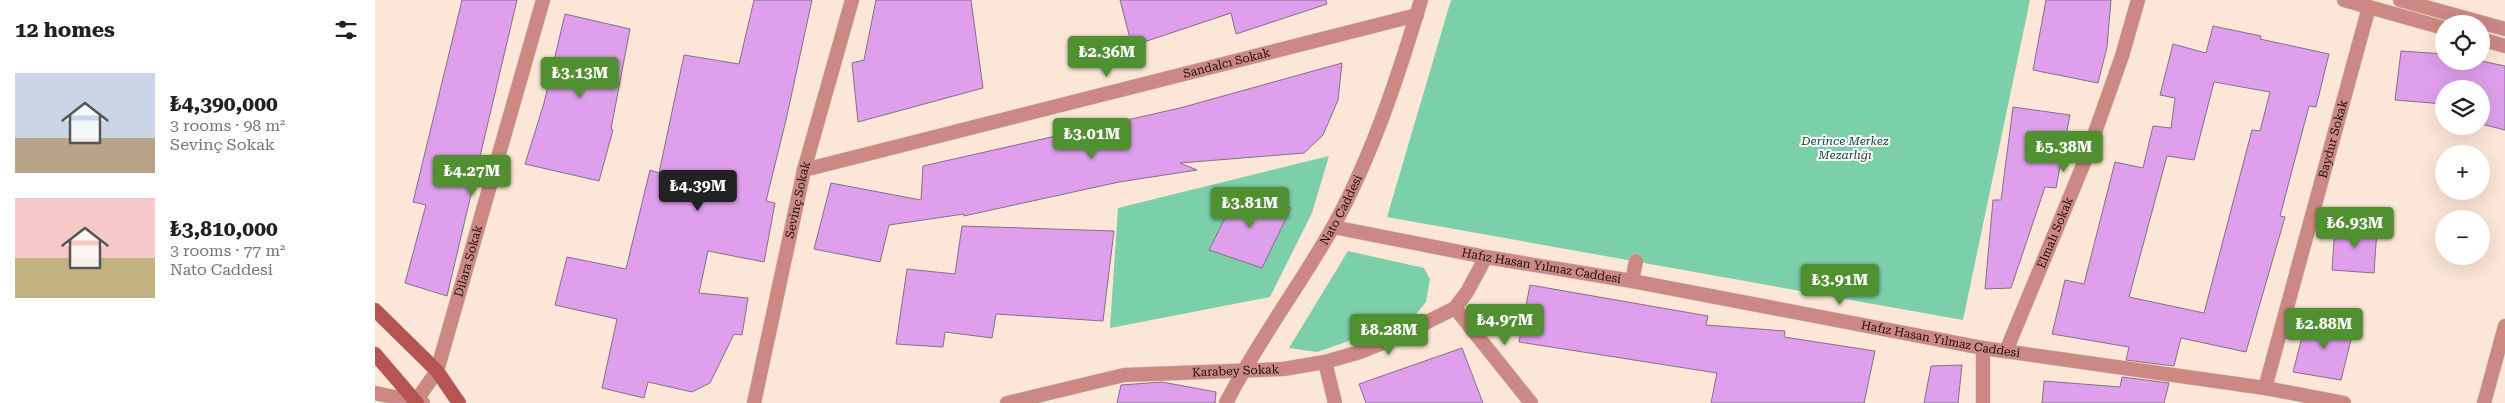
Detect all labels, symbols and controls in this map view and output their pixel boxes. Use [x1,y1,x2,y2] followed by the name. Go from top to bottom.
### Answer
[2435,15,2490,265] map controls
[2435,15,2490,70] button: locate
[332,16,360,44] icon: filters
[15,18,115,42] text: 12 homes
[1066,36,1148,78] pin: ₺2.36M
[1079,42,1135,61] text: ₺2.36M
[1181,45,1272,81] street label: Sandalcı Sokak
[539,56,621,99] pin: ₺3.13M
[552,63,608,82] text: ₺3.13M
[2435,80,2490,135] button: layers
[170,92,278,116] text: ₺4,390,000
[55,93,115,153] icon: home
[2316,98,2350,180] street label: Baydur Sokak
[170,116,285,135] text: 3 rooms · 98 m²
[1051,118,1133,160] pin: ₺3.01M
[1064,124,1120,143] text: ₺3.01M
[2023,130,2105,173] pin: ₺5.38M
[1800,134,1889,162] park label: Derince Merkez Mezarlığı
[170,135,275,154] text: Sevinç Sokak
[2036,137,2092,156] text: ₺5.38M
[2435,145,2490,200] button: +
[431,154,513,197] pin: ₺4.27M
[783,159,813,240] street label: Sevinç Sokak
[444,161,500,180] text: ₺4.27M
[657,170,739,212] pin: ₺4.39M
[1317,172,1365,248] street label: Nato Caddesi
[670,176,726,195] text: ₺4.39M
[1209,186,1291,229] pin: ₺3.81M
[1222,193,1278,212] text: ₺3.81M
[2034,195,2076,270] street label: Elmalı Sokak
[2314,206,2396,249] pin: ₺6.93M
[2435,210,2490,265] button: −
[2327,213,2383,232] text: ₺6.93M
[170,217,278,241] text: ₺3,810,000
[55,218,115,278] icon: home
[452,223,485,299] street label: Dilara Sokak
[170,241,285,260] text: 3 rooms · 77 m²
[1461,245,1622,286] street label: Hafız Hasan Yılmaz Caddesi
[170,260,273,279] text: Nato Caddesi
[1799,264,1881,306] pin: ₺3.91M
[1812,270,1868,289] text: ₺3.91M
[1464,304,1546,346] pin: ₺4.97M
[2283,308,2365,350] pin: ₺2.88M
[1477,310,1533,329] text: ₺4.97M
[1348,314,1430,356] pin: ₺8.28M
[2296,314,2352,333] text: ₺2.88M
[1860,318,2021,360] street label: Hafız Hasan Yılmaz Caddesi
[1361,320,1417,339] text: ₺8.28M
[1192,362,1280,379] street label: Karabey Sokak

